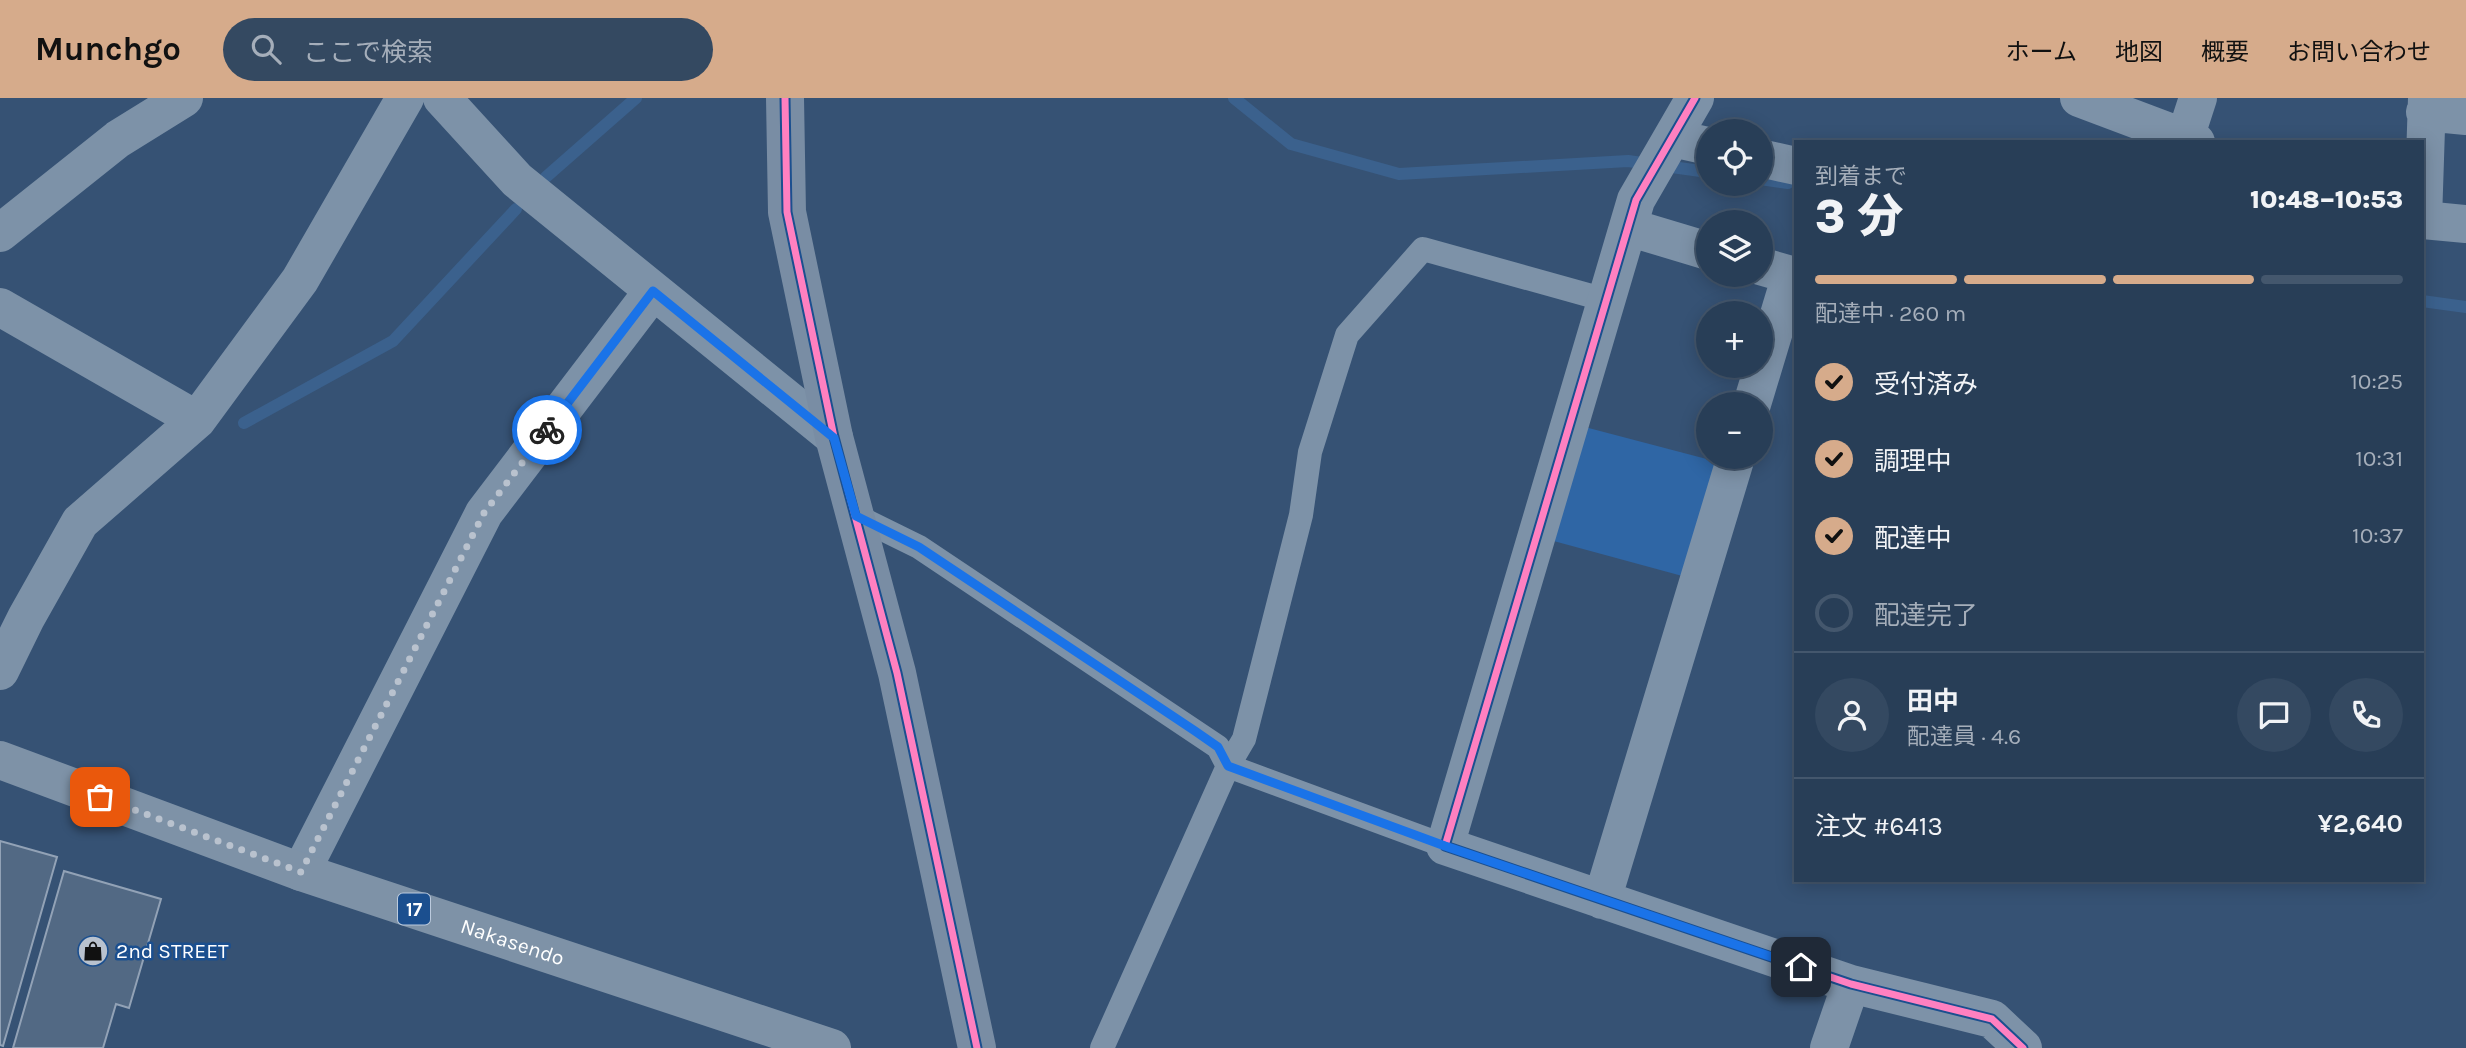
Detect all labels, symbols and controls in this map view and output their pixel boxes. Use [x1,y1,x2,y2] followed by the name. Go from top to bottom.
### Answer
[223,18,713,81] search box
[35,30,181,68] text: Munchgo
[247,30,285,68] icon: search
[303,37,433,68] text: ここで検索
[2006,38,2077,66] text: ホーム
[2115,38,2163,66] text: 地図
[2201,38,2249,66] text: 概要
[2287,38,2431,66] text: お問い合わせ
[1696,119,1773,469] map controls
[1696,119,1773,196] button: locate
[1815,163,1907,190] text: 到着まで
[2250,184,2403,215] text: 10:48–10:53
[1815,190,1904,244] text: 3 分
[1696,210,1773,287] button: layers
[1815,300,1966,327] text: 配達中 · 260 m
[1696,301,1773,378] button: +
[1815,363,1853,401] icon: check
[2350,368,2403,395] text: 10:25
[1874,369,1978,400] text: 受付済み
[1696,392,1773,469] button: −
[512,395,582,465] courier
[528,411,566,449] icon: bike
[1815,440,1853,478] icon: check
[2355,445,2403,472] text: 10:31
[1874,446,1952,477] text: 調理中
[1815,517,1853,555] icon: check
[2352,522,2403,549] text: 10:37
[1874,523,1952,554] text: 配達中
[1874,600,1978,631] text: 配達完了
[1815,678,1889,752] button: person
[2237,678,2311,752] button: chat
[2329,678,2403,752] button: phone
[1907,686,1959,717] text: 田中
[1907,723,2021,750] text: 配達員 · 4.6
[70,767,130,827] pin
[81,778,119,816] icon: bag
[2318,808,2403,839] text: ¥2,640
[1815,811,1943,842] text: 注文 #6413
[398,894,430,924] road number: 17
[458,914,567,970] street label: Nakasendo
[76,934,110,968] shop icon: 2nd STREET
[1771,937,1831,997] pin
[116,939,229,963] place label: 2nd STREET
[1782,948,1820,986] icon: home

